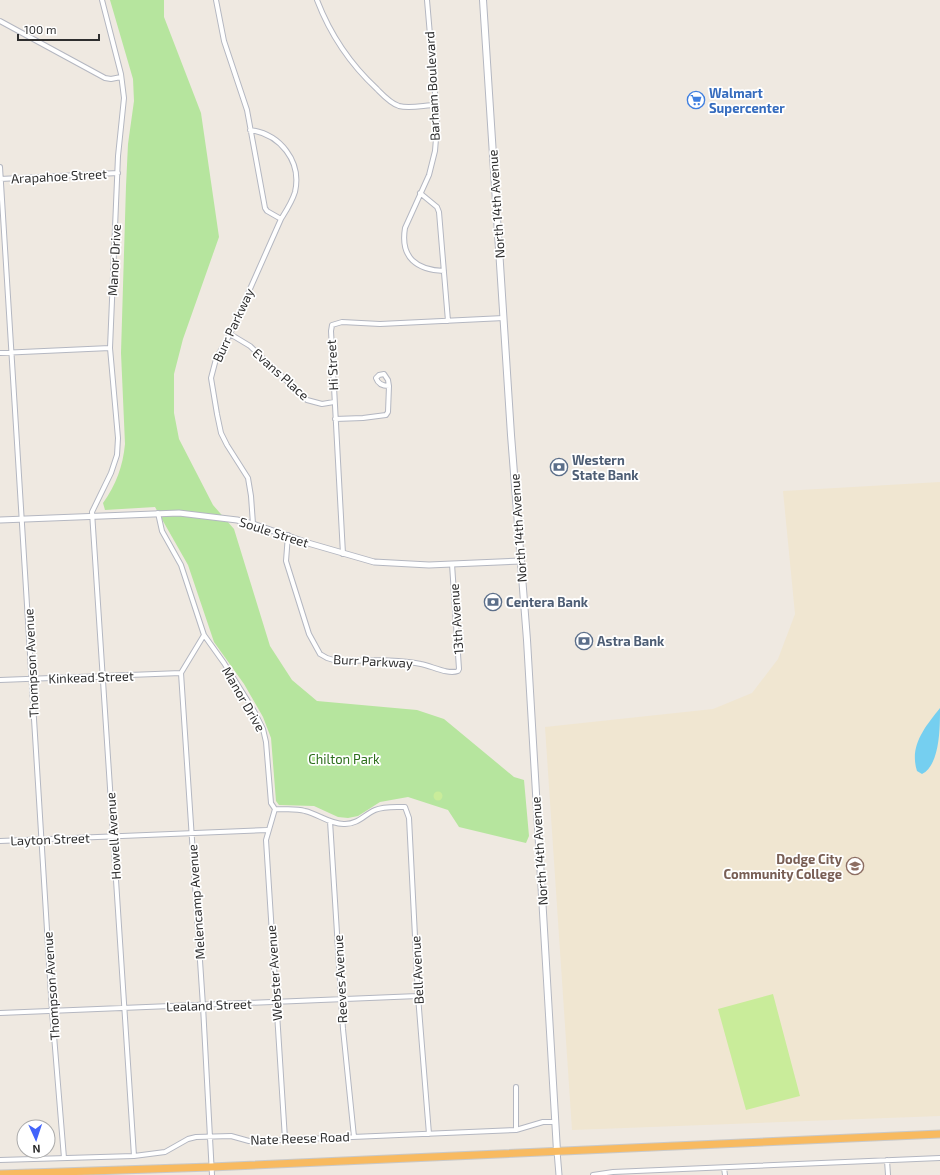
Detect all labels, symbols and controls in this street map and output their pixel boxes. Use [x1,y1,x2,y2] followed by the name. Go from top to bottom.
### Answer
[18,16,99,42] scale bar
[24,22,56,36] text: 100 m
[421,31,443,141] street label: Barham Boulevard
[709,85,785,116] place label: Walmart Supercenter
[686,90,706,110] supermarket icon: Walmart Supercenter
[484,149,508,259] street label: North 14th Avenue
[11,165,107,187] street label: Arapahoe Street
[104,224,124,296] street label: Manor Drive
[209,285,257,365] street label: Burr Parkway
[323,339,341,391] street label: Hi Street
[250,345,312,403] street label: Evans Place
[572,452,639,483] place label: Western State Bank
[549,457,569,477] bank icon: Western State Bank
[506,473,530,583] street label: North 14th Avenue
[237,513,311,551] street label: Soule Street
[446,583,466,655] street label: 13th Avenue
[483,592,503,612] bank icon: Centera Bank
[506,594,589,610] place label: Centera Bank
[20,608,42,718] street label: Thompson Avenue
[574,631,594,651] bank icon: Astra Bank
[597,633,665,649] place label: Astra Bank
[333,651,413,671] street label: Burr Parkway
[219,664,269,734] street label: Manor Drive
[48,668,134,686] street label: Kinkead Street
[308,751,380,767] park label: Chilton Park
[102,792,124,880] street label: Howell Avenue
[527,796,551,906] street label: North 14th Avenue
[10,830,90,848] street label: Layton Street
[184,844,208,960] street label: Melencamp Avenue
[723,851,843,882] place label: Dodge City Community College
[845,856,865,876] school or university icon: Dodge City Community College
[263,924,285,1021] street label: Webster Avenue
[39,931,63,1041] street label: Thompson Avenue
[330,934,350,1024] street label: Reeves Avenue
[407,935,427,1005] street label: Bell Avenue
[166,996,252,1014] street label: Lealand Street
[16,1119,56,1159] north arrow
[250,1128,350,1148] street label: Nate Reese Road
[32,1143,41,1156] text: N

